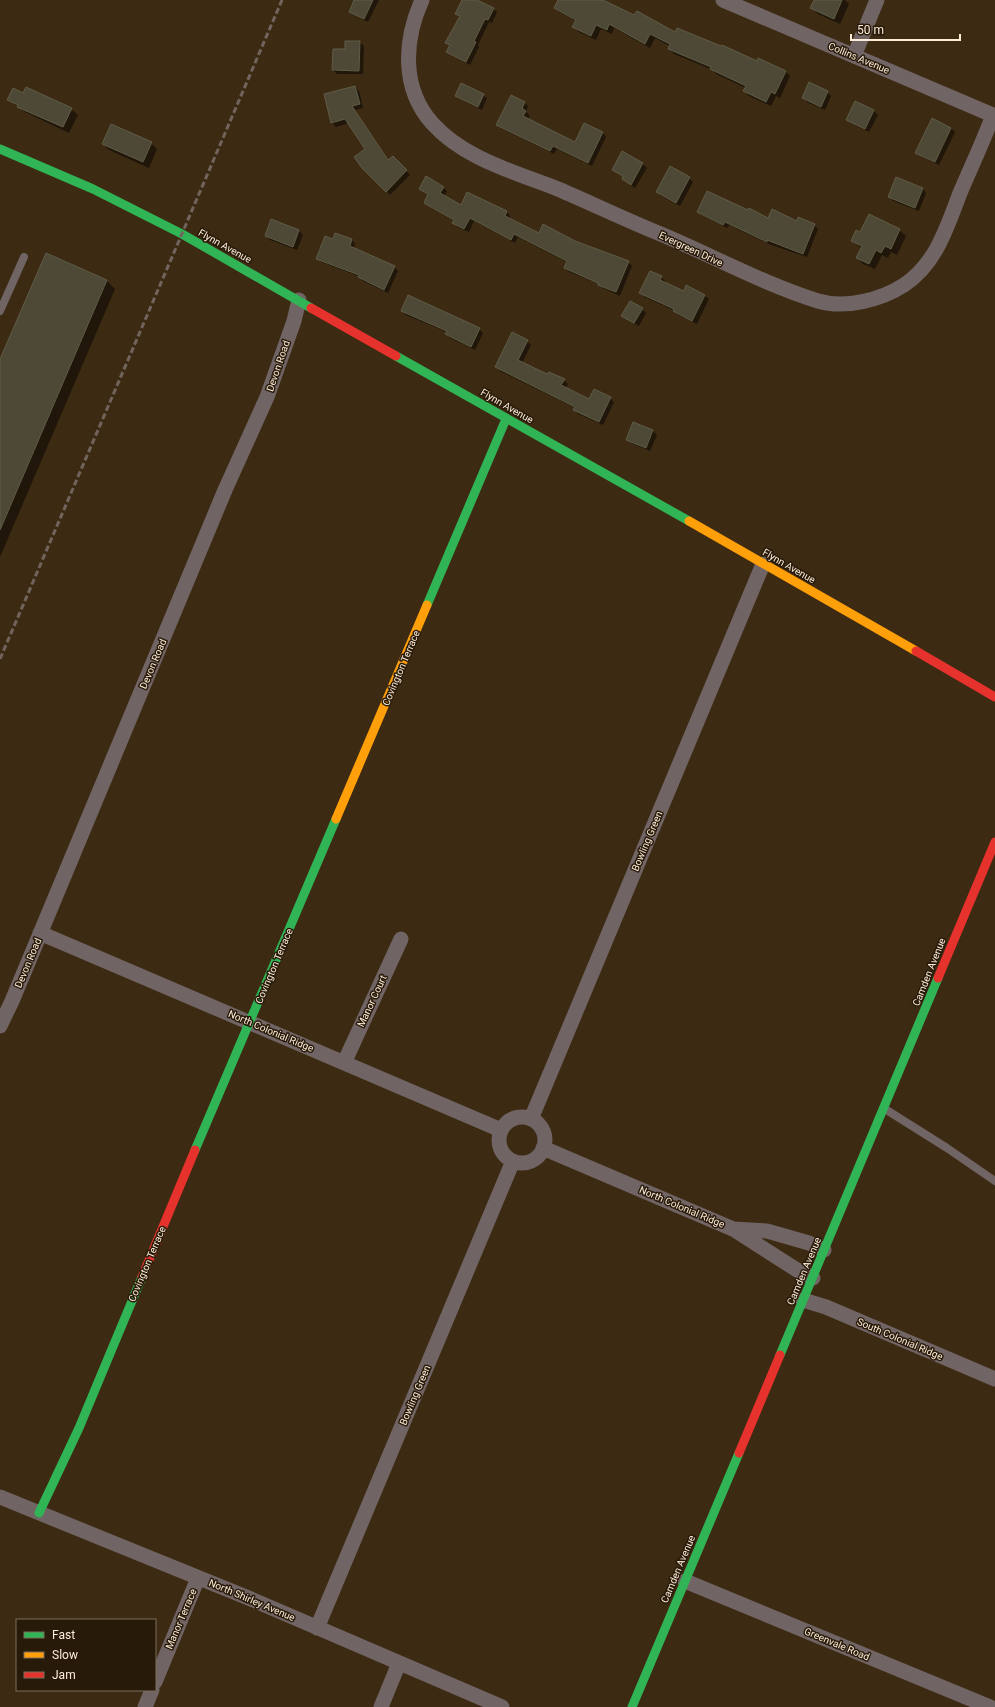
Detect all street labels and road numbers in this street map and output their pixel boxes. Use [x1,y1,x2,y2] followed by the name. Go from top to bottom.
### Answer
[827,40,891,76] street label: Collins Avenue
[197,227,253,265] street label: Flynn Avenue
[657,229,725,269] street label: Evergreen Drive
[264,339,292,393] street label: Devon Road
[479,387,535,425] street label: Flynn Avenue
[761,547,817,585] street label: Flynn Avenue
[380,629,422,707] street label: Covington Terrace
[138,637,168,691] street label: Devon Road
[629,809,665,873] street label: Bowling Green
[253,927,295,1005] street label: Covington Terrace
[13,936,43,990] street label: Devon Road
[910,936,948,1008] street label: Camden Avenue
[355,973,389,1029] street label: Manor Court
[227,1008,315,1054] street label: North Colonial Ridge
[638,1184,726,1230] street label: North Colonial Ridge
[126,1225,168,1303] street label: Covington Terrace
[785,1236,823,1306] street label: Camden Avenue
[855,1316,945,1362] street label: South Colonial Ridge
[397,1363,433,1427] street label: Bowling Green
[659,1534,697,1604] street label: Camden Avenue
[207,1577,297,1623] street label: North Shirley Avenue
[163,1587,199,1651] street label: Manor Terrace
[803,1625,871,1663] street label: Greenvale Road

